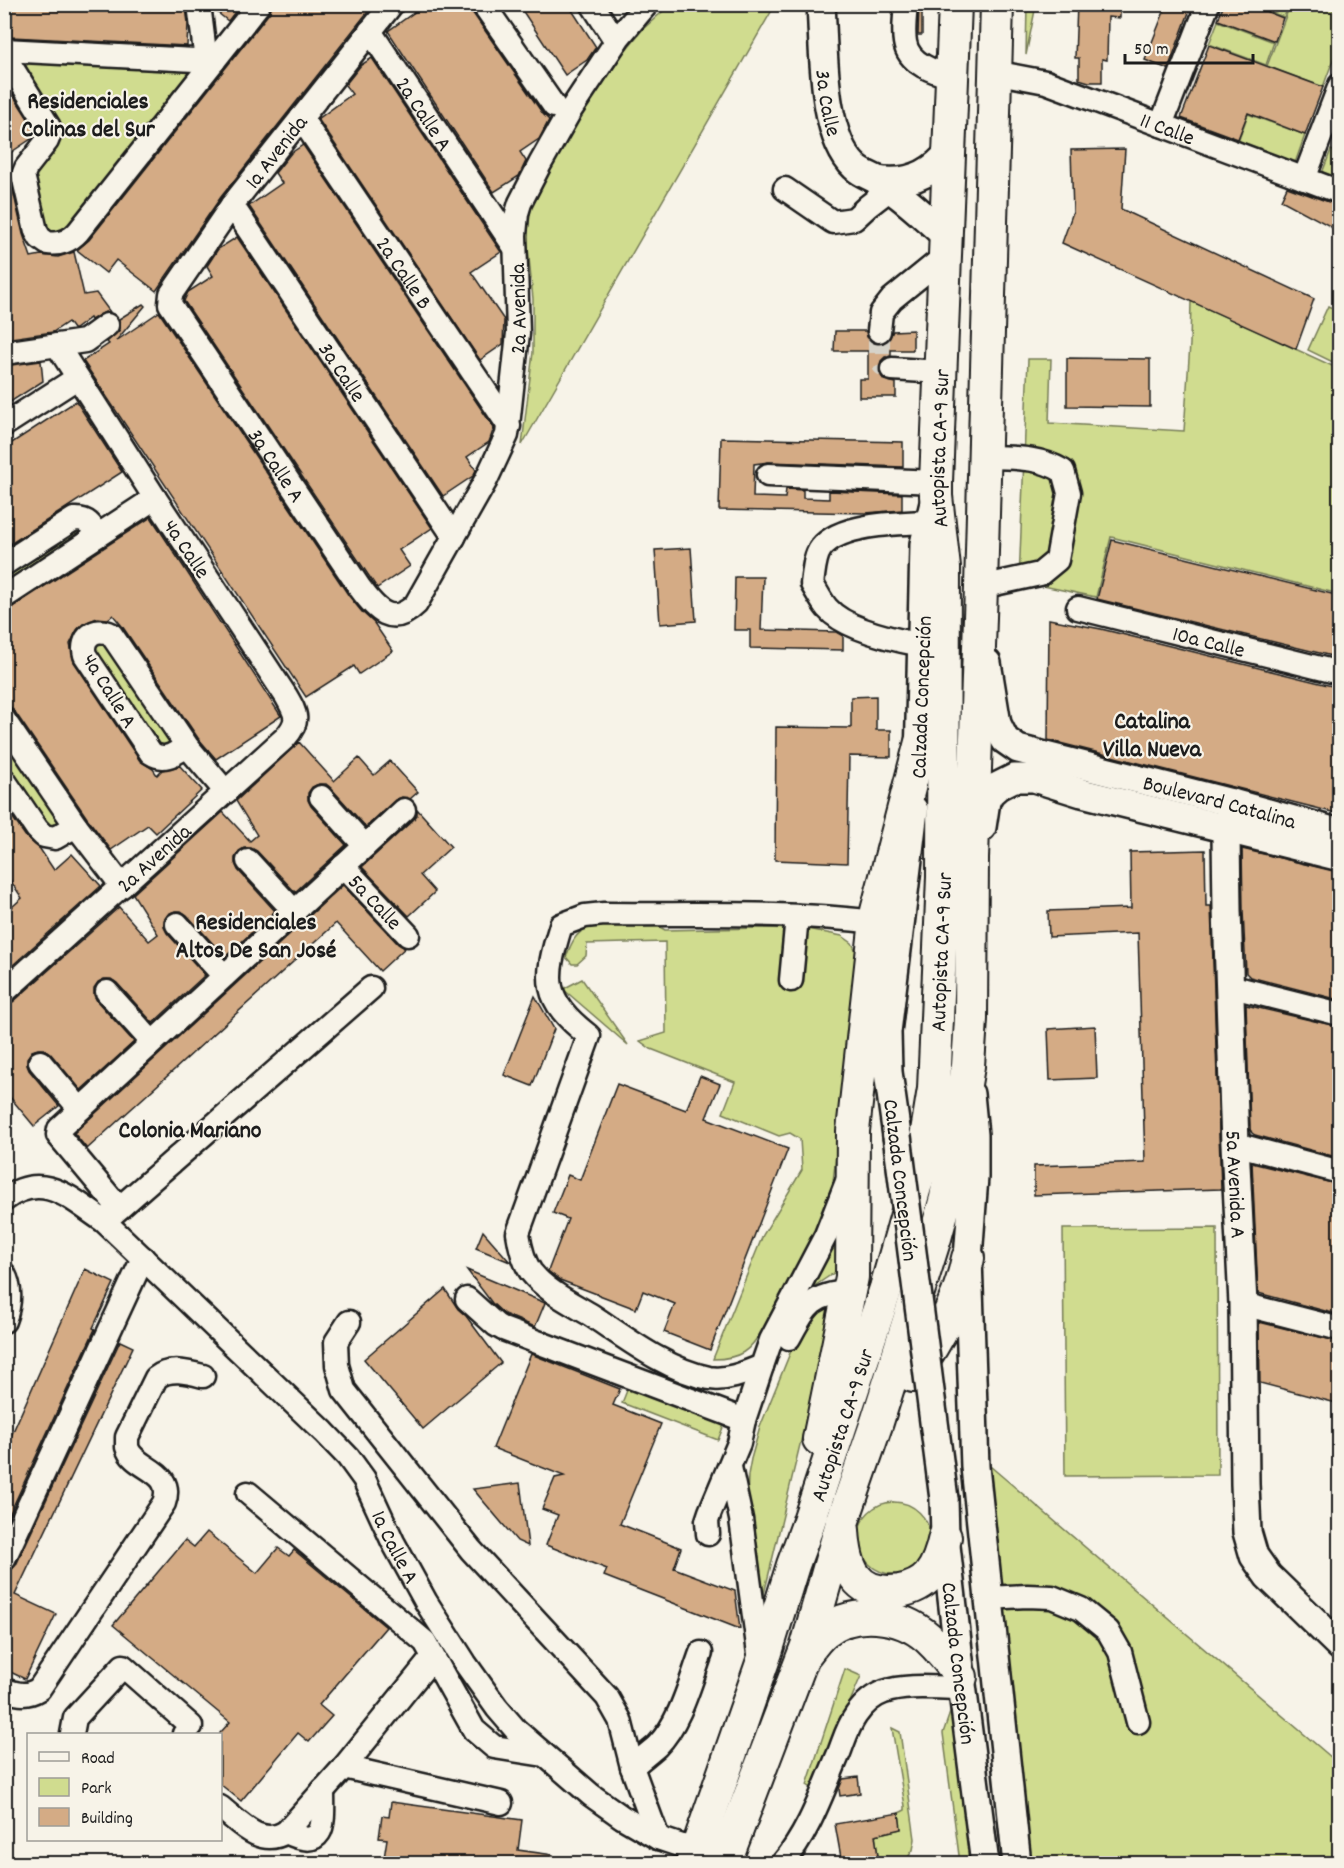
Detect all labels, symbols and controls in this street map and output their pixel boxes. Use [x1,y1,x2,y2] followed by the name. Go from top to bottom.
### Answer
[1125,27,1252,65] scale bar
[1134,38,1169,63] text: 50 m
[805,69,847,141] street label: 3a Calle
[386,72,458,159] street label: 2a Calle A
[21,86,156,148] district label: Residenciales Colinas del Sur
[1135,107,1198,155] street label: 11 Calle
[239,109,317,197] street label: 1a Avenida
[366,232,438,317] street label: 2a Calle B
[504,262,537,356] street label: 2a Avenida
[309,337,372,409] street label: 3a Calle
[924,368,960,529] street label: Autopista CA-9 Sur
[238,423,311,510] street label: 3a Calle A
[154,514,216,586] street label: 4a Calle
[905,615,942,779] street label: Calzada Concepción
[1169,620,1248,668] street label: 10a Calle
[73,648,143,735] street label: 4a Calle A
[1103,706,1202,768] district label: Catalina Villa Nueva
[1139,769,1300,839] street label: Boulevard Catalina
[111,817,200,902] street label: 2a Avenida
[339,868,408,938] street label: 5a Calle
[924,872,962,1032] street label: Autopista CA-9 Sur
[176,907,336,969] district label: Residenciales Altos De San José
[873,1098,924,1263] street label: Calzada Concepción
[119,1115,262,1149] district label: Colonia Mariano
[1216,1130,1252,1239] street label: 5a Avenida A
[804,1344,884,1506] street label: Autopista CA-9 Sur
[362,1506,425,1590] street label: 1a Calle A
[931,1581,982,1747] street label: Calzada Concepción
[27,1733,222,1841] legend
[81,1747,115,1772] text: Road
[81,1777,112,1802] text: Park
[81,1807,133,1832] text: Building

